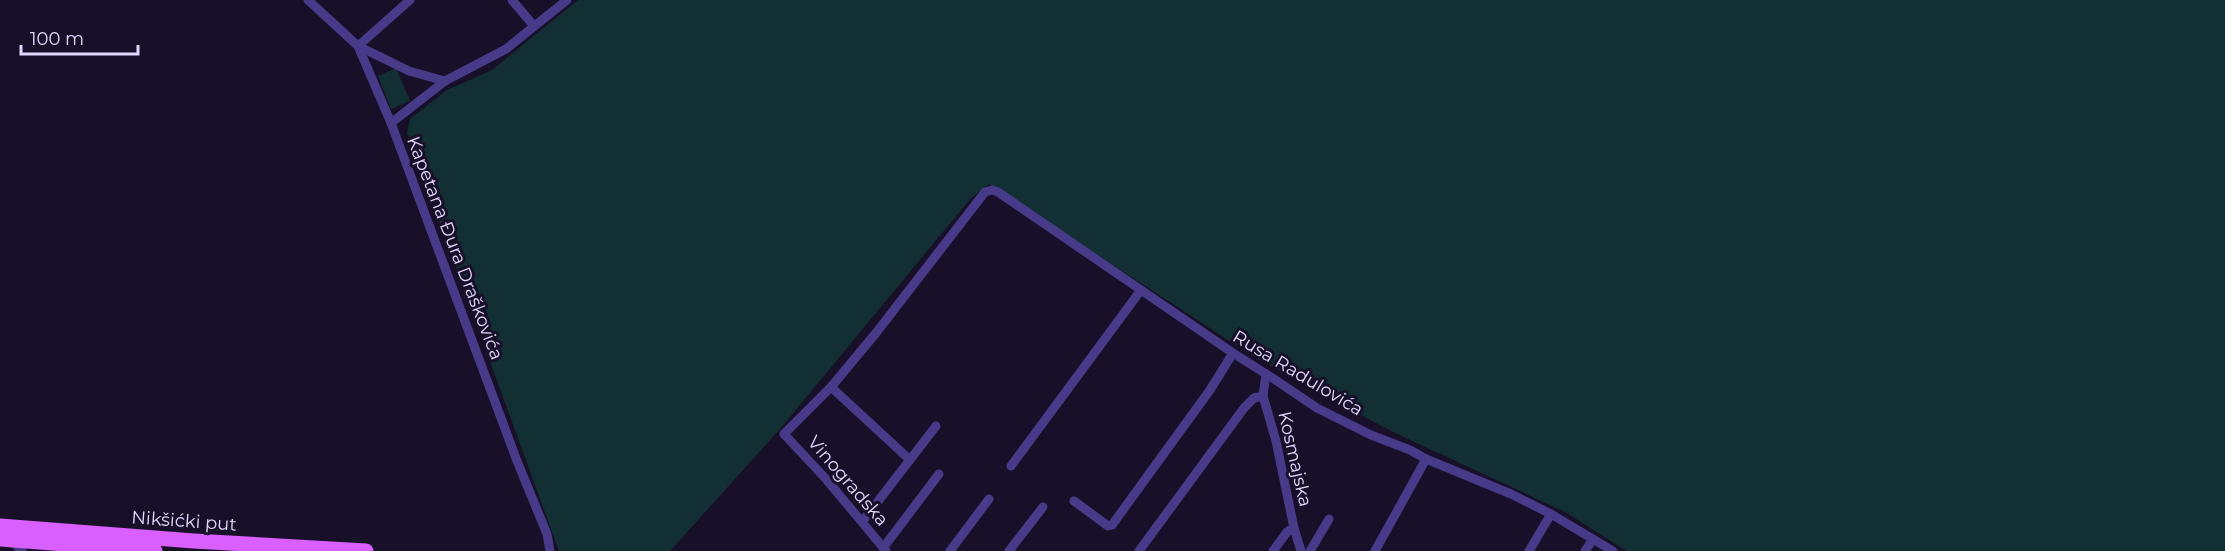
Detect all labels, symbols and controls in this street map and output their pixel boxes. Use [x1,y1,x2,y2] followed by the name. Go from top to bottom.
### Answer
[21,18,138,56] scale bar
[30,28,84,50] text: 100 m
[402,133,508,363] street label: Kapetana Đura Draškovića
[1229,325,1367,421] street label: Rusa Radulovića
[1273,409,1317,509] street label: Kosmajska
[803,431,893,531] street label: Vinogradska
[131,506,237,536] street label: Nikšićki put

